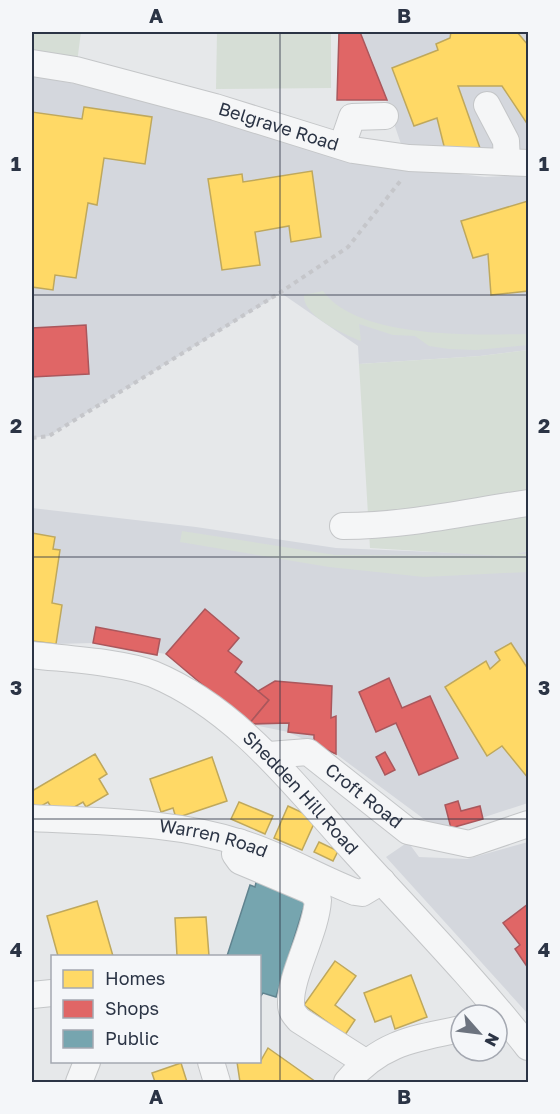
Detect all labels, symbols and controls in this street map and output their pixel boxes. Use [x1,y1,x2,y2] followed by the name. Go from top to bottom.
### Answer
[149,3,163,27] text: A
[397,3,411,27] text: B
[216,97,342,155] street label: Belgrave Road
[11,151,21,175] text: 1
[539,151,549,175] text: 1
[10,413,22,437] text: 2
[538,413,550,437] text: 2
[10,675,22,699] text: 3
[538,675,550,699] text: 3
[239,726,363,858] street label: Shedden Hill Road
[321,758,407,832] street label: Croft Road
[158,814,271,861] street label: Warren Road
[10,937,22,961] text: 4
[538,937,550,961] text: 4
[51,955,261,1063] legend
[105,967,165,989] text: Homes
[105,997,159,1019] text: Shops
[449,1003,509,1063] north arrow
[105,1027,159,1049] text: Public
[481,1030,504,1050] text: N
[149,1084,163,1108] text: A
[397,1084,411,1108] text: B

